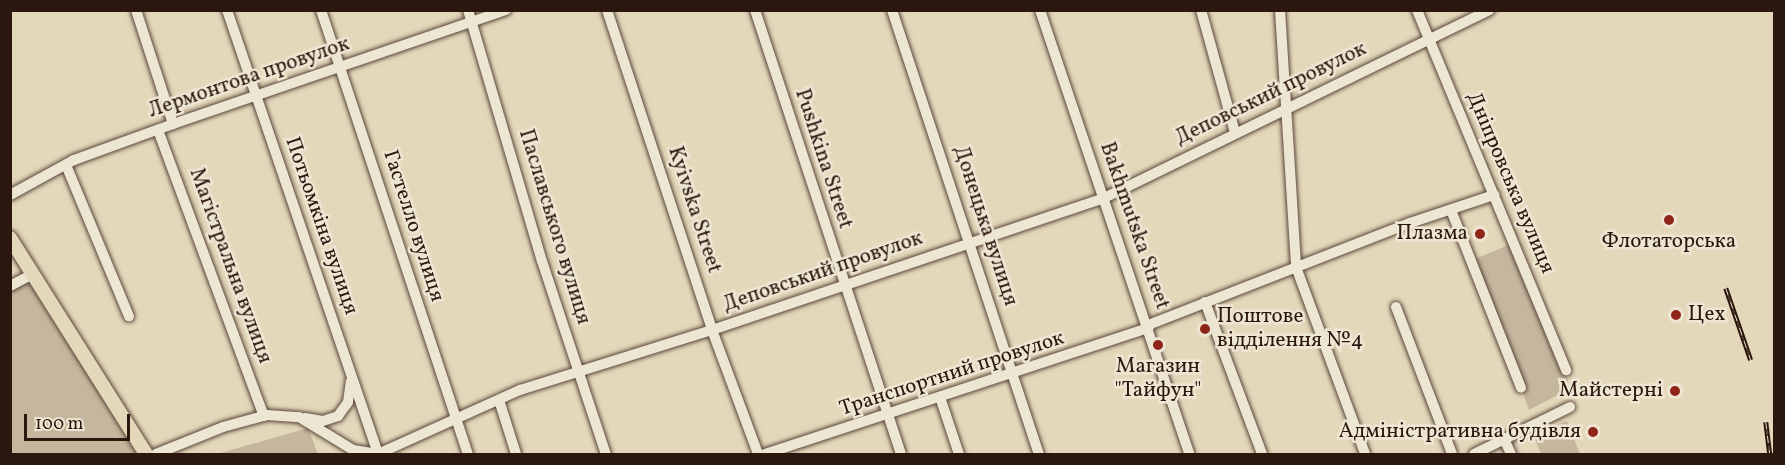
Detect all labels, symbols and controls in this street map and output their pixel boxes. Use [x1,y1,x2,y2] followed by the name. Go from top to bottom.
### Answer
[145,32,353,124] street label: Лермонтова провулок
[1171,37,1371,151] street label: Деповський провулок
[789,86,857,232] street label: Pushkina Street
[1460,89,1560,277] street label: Дніпровська вулиця
[512,126,596,328] street label: Паславського вулиця
[279,134,363,318] street label: Потьомкіна вулиця
[1094,139,1174,313] street label: Bakhmutska Street
[662,143,726,277] street label: Kyivska Street
[947,143,1023,309] street label: Донецька вулиця
[377,147,449,305] street label: Гастелло вулиця
[183,165,277,367] street label: Магістральна вулиця
[1662,213,1676,227] marker: Флотаторська
[1397,221,1468,247] place label: Плазма
[720,226,926,318] street label: Деповський провулок
[1473,227,1487,241] marker: Плазма
[1602,229,1736,255] place label: Флотаторська
[1688,302,1725,328] place label: Цех
[1217,304,1363,354] place label: Поштове відділення №4
[1669,308,1683,322] marker: Цех
[1198,322,1212,336] marker: Поштове відділення №4
[837,326,1067,422] street label: Транспортний провулок
[1151,338,1165,352] marker: Магазин "Тайфун"
[1115,354,1201,404] place label: Магазин "Тайфун"
[1559,378,1663,404] place label: Майстерні
[1668,384,1682,398] marker: Майстерні
[27,402,134,440] scale bar
[35,412,84,437] text: 100 m
[1339,419,1581,445] place label: Адміністративна будівля
[1586,425,1600,439] marker: Адміністративна будівля

